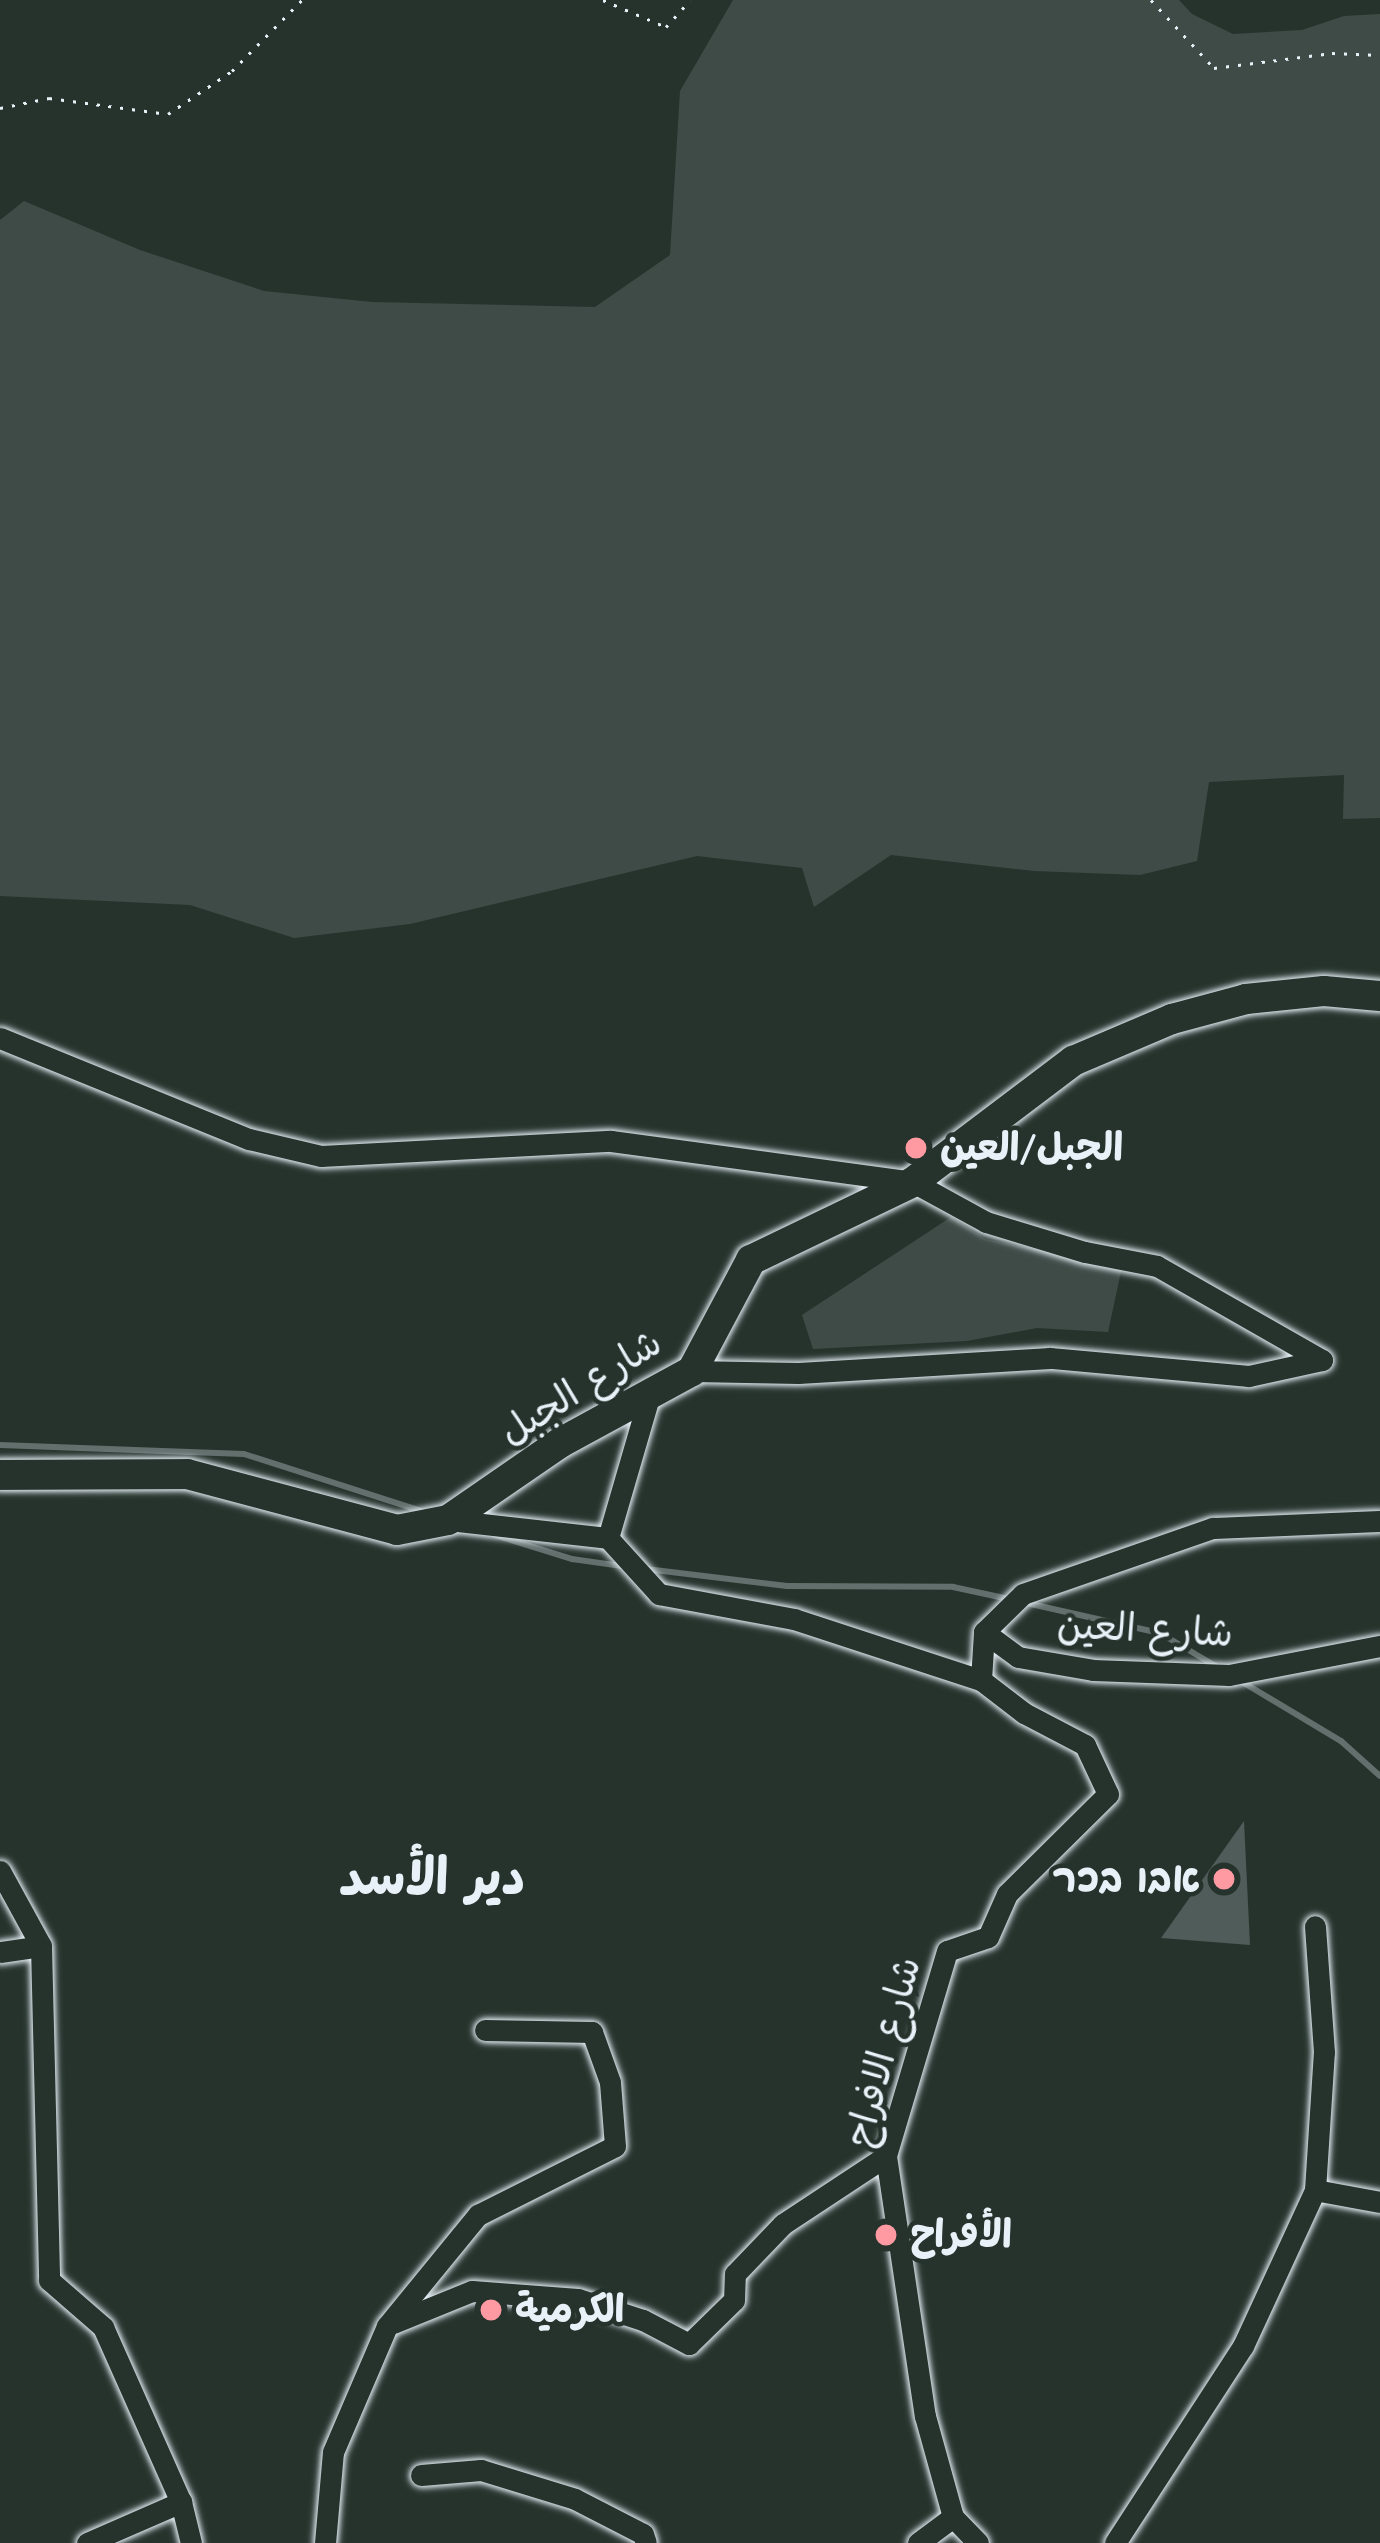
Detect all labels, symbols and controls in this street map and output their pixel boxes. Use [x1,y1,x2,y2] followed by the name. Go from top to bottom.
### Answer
[940,1125,1123,1171] place label: الجبل/العين
[903,1135,929,1161] marker: الجبل/العين
[491,1320,671,1456] street label: شارع الجبل
[1056,1602,1234,1658] street label: شارع العين
[339,1847,525,1909] district label: دير الأسد
[1053,1856,1200,1902] place label: אבו בכר
[1211,1866,1237,1892] marker: אבו בכר
[836,1952,932,2152] street label: شارع الافراح
[910,2212,1012,2258] place label: الأفراح
[873,2222,899,2248] marker: الأفراح
[515,2287,625,2333] place label: الكرمية
[478,2297,504,2323] marker: الكرمية

